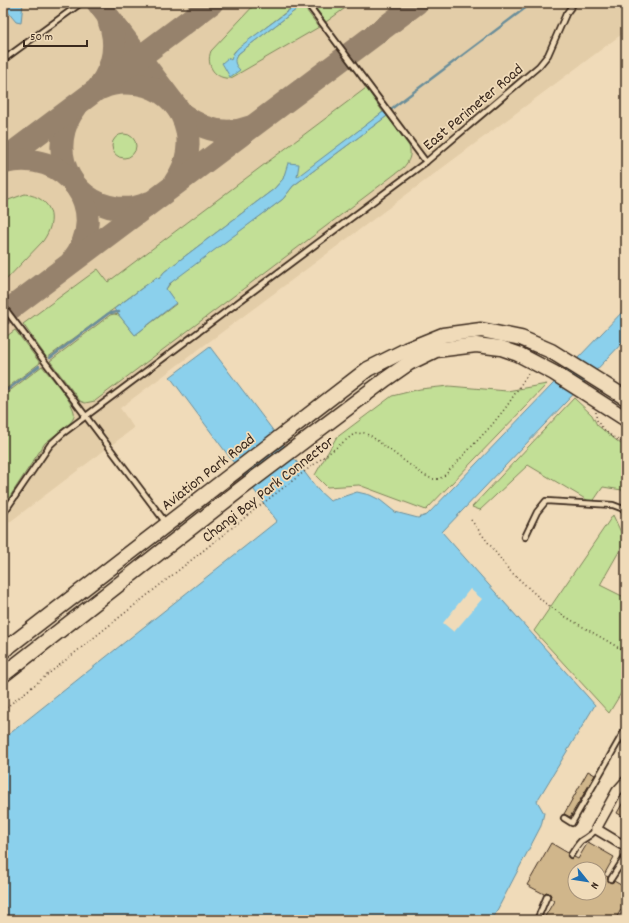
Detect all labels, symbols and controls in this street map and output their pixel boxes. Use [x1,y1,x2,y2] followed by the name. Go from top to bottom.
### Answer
[24,22,87,48] scale bar
[30,29,53,46] text: 50 m
[418,59,529,157] street label: East Perimeter Road
[157,429,260,517] street label: Aviation Park Road
[198,431,340,549] street label: Changi Bay Park Connector
[567,861,607,901] north arrow
[585,879,602,892] text: N

